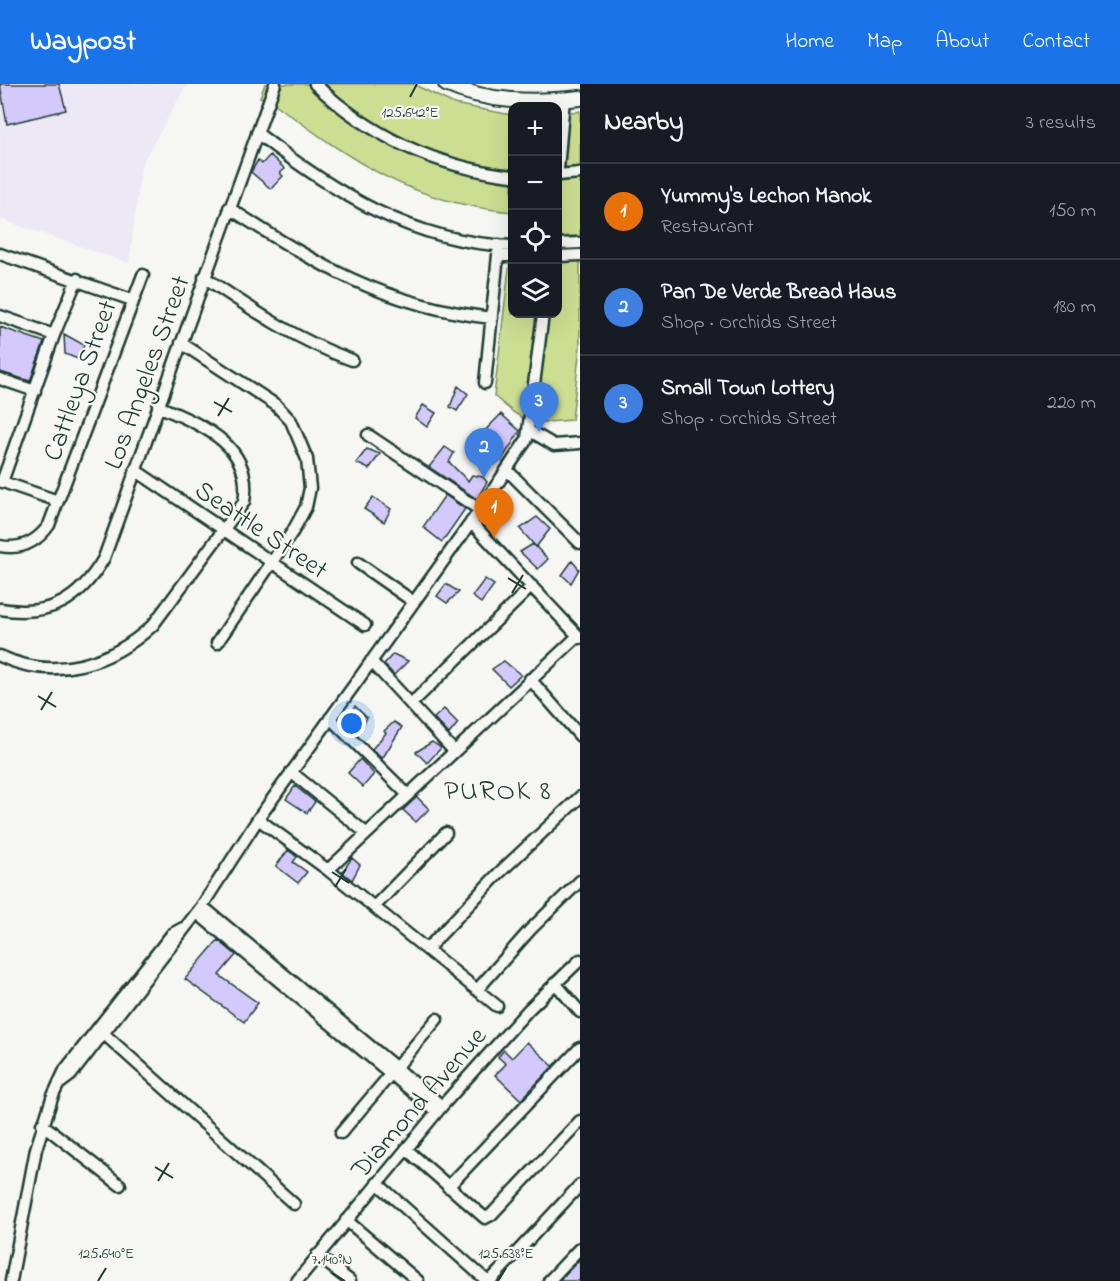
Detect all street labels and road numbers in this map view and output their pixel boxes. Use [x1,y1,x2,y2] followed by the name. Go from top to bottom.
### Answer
[95,270,202,475] street label: Los Angeles Street
[34,295,128,467] street label: Cattleya Street
[186,472,335,590] street label: Seattle Street
[342,1018,498,1189] street label: Diamond Avenue

